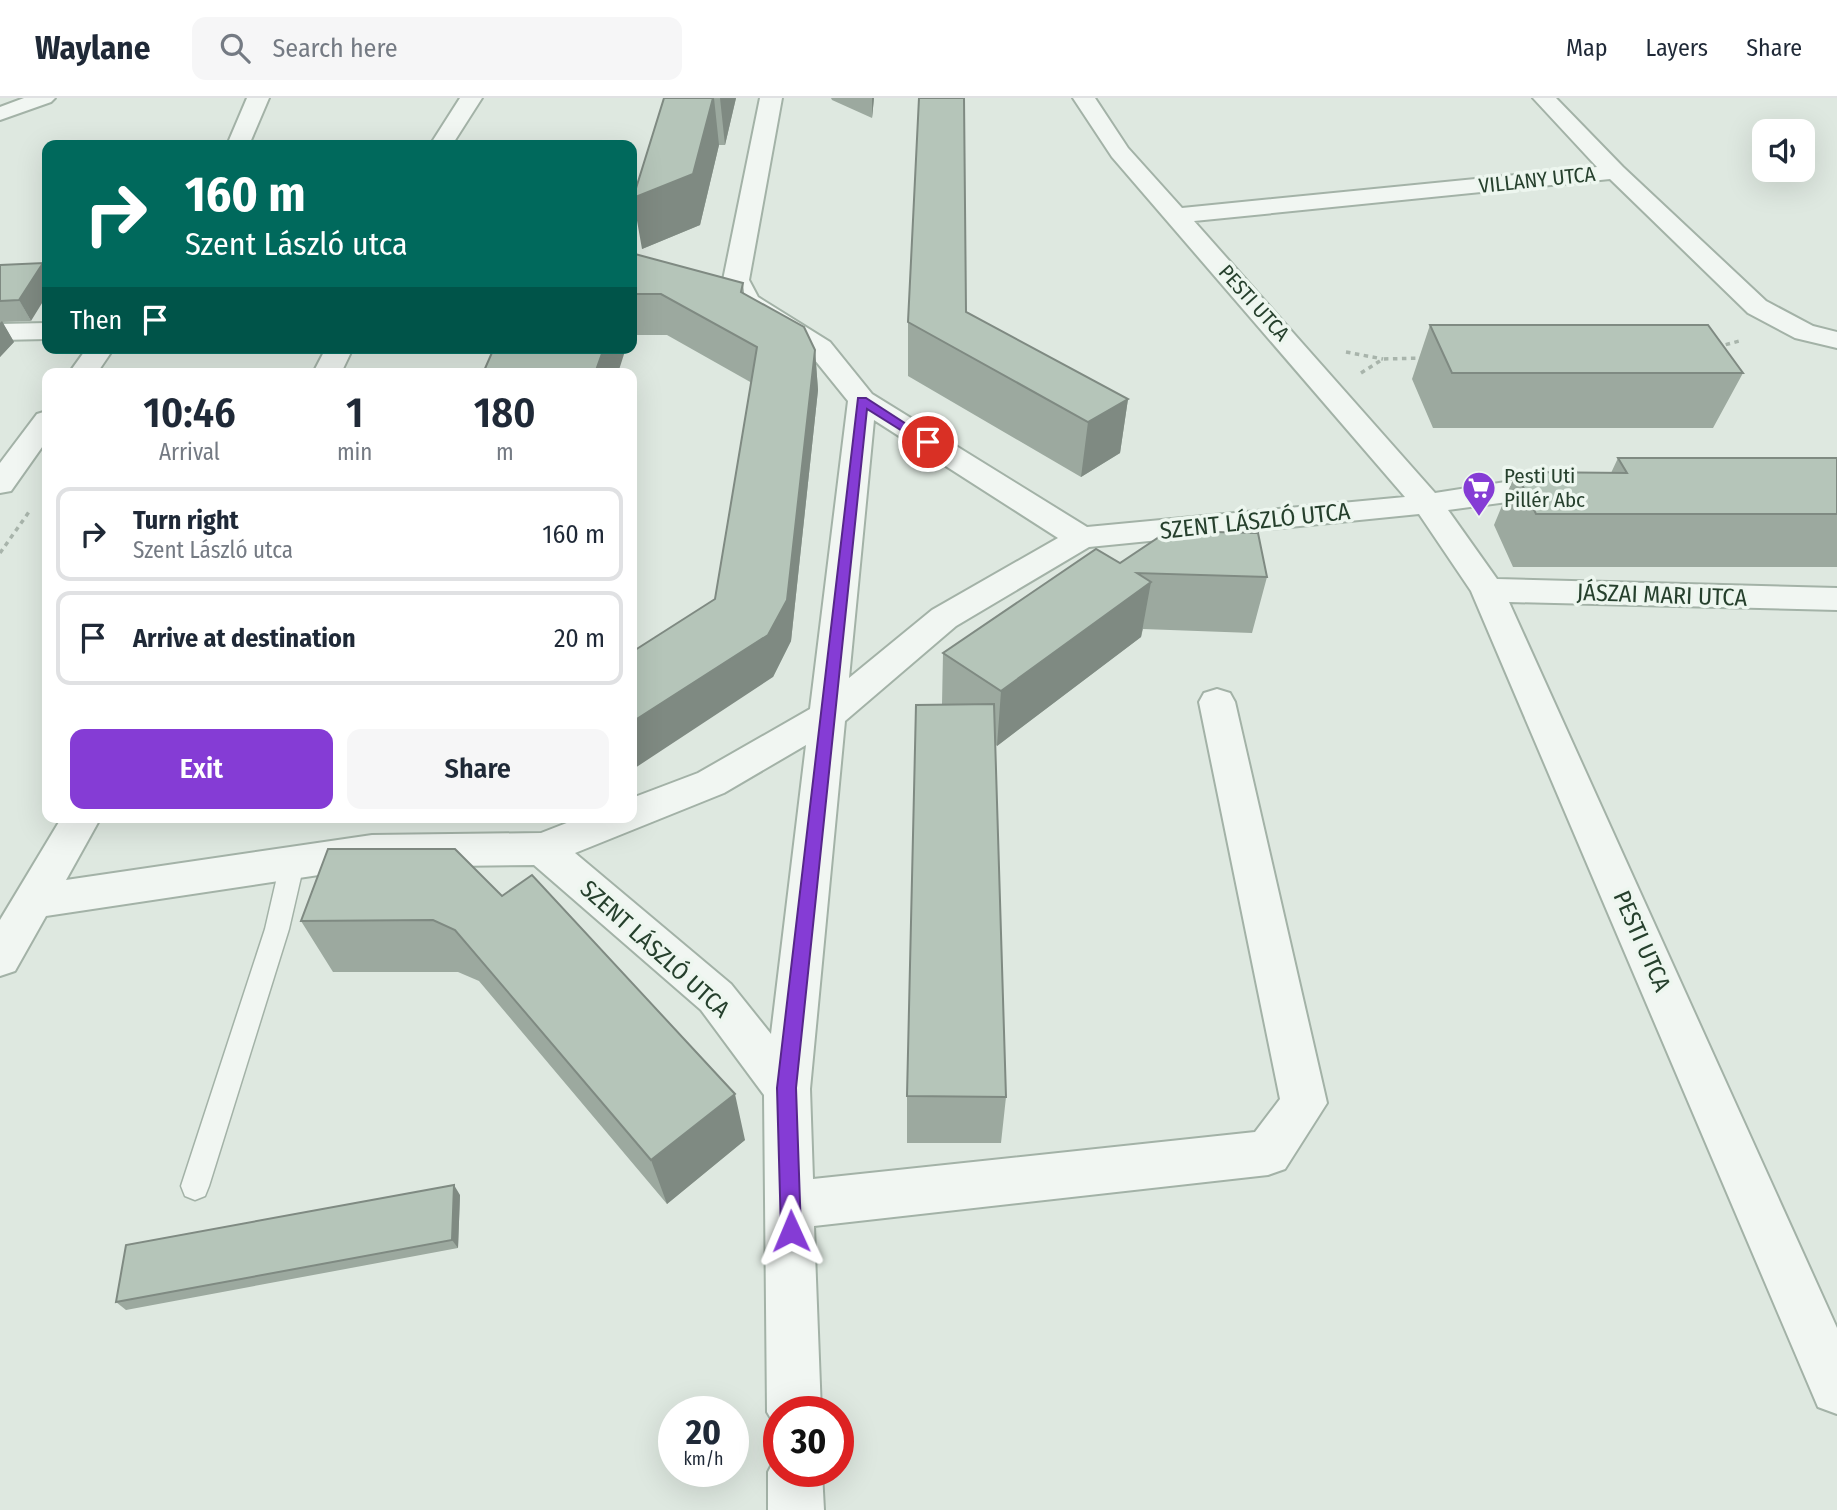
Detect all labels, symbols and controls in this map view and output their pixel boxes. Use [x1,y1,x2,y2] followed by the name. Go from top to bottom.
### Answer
[192,17,682,80] search box
[35,28,150,68] text: Waylane
[216,29,254,67] icon: search
[272,33,398,64] text: Search here
[1566,34,1608,62] text: Map
[1646,34,1708,62] text: Layers
[1746,34,1802,62] text: Share
[1752,119,1815,182] map controls
[1752,119,1815,182] button: sound
[1477,161,1597,199] street label: VILLANY UTCA
[185,165,306,224] text: 160 m
[70,168,161,259] icon: right
[185,225,408,263] text: Szent László utca
[1213,259,1295,347] street label: PESTI UTCA
[136,301,174,339] icon: arrive
[70,305,122,336] text: Then
[143,388,236,438] text: 10:46
[346,388,363,438] text: 1
[474,388,536,438] text: 180
[898,412,958,472] pin
[909,423,947,461] icon: arrive
[159,438,220,466] text: Arrival
[337,438,372,466] text: min
[496,438,514,466] text: m
[1504,463,1585,513] place label: Pesti Uti Pillér Abc
[1460,469,1498,518] supermarket icon: Pesti Uti Pillér Abc
[1158,496,1352,545] street label: SZENT LÁSZLÓ UTCA
[133,505,239,536] text: Turn right
[74,515,112,553] icon: right
[542,519,605,550] text: 160 m
[133,536,293,564] text: Szent László utca
[1576,577,1748,612] street label: JÁSZAI MARI UTCA
[74,619,112,657] icon: arrive
[133,623,356,654] text: Arrive at destination
[554,623,605,654] text: 20 m
[70,729,333,809] button: Exit
[347,729,609,809] button: Share
[575,874,736,1024] street label: SZENT LÁSZLÓ UTCA
[1607,886,1677,996] street label: PESTI UTCA
[754,1194,828,1268] position arrow
[763,1396,854,1487] speed limit sign: 30
[686,1411,721,1453] text: 20
[683,1448,724,1470] text: km/h

